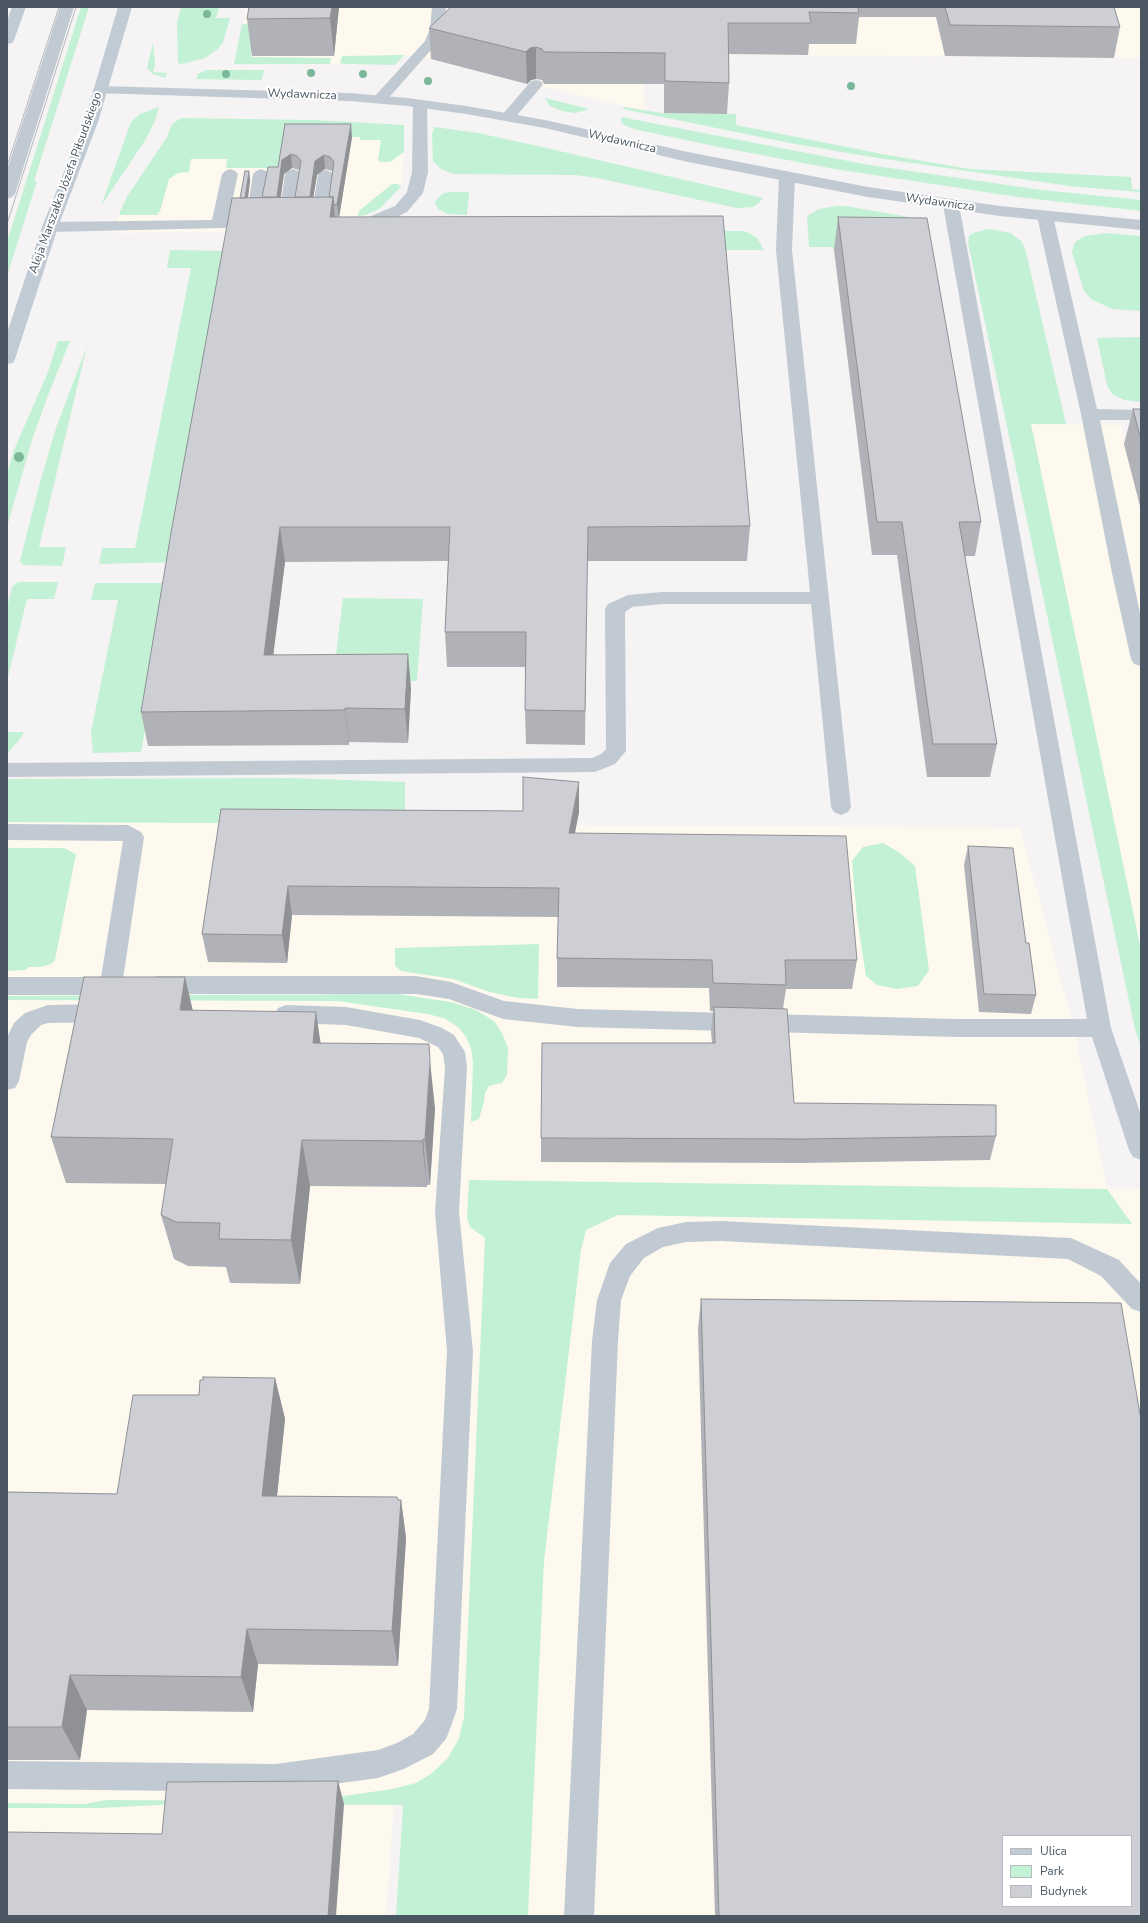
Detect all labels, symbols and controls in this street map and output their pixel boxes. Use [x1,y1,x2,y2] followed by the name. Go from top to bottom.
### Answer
[267,87,337,103] street label: Wydawnicza
[26,90,106,276] street label: Aleja Marszałka Józefa Piłsudskiego
[587,127,657,157] street label: Wydawnicza
[905,191,975,215] street label: Wydawnicza
[1002,1835,1132,1907] legend
[1040,1843,1067,1859] text: Ulica
[1040,1863,1064,1879] text: Park
[1040,1883,1087,1899] text: Budynek

